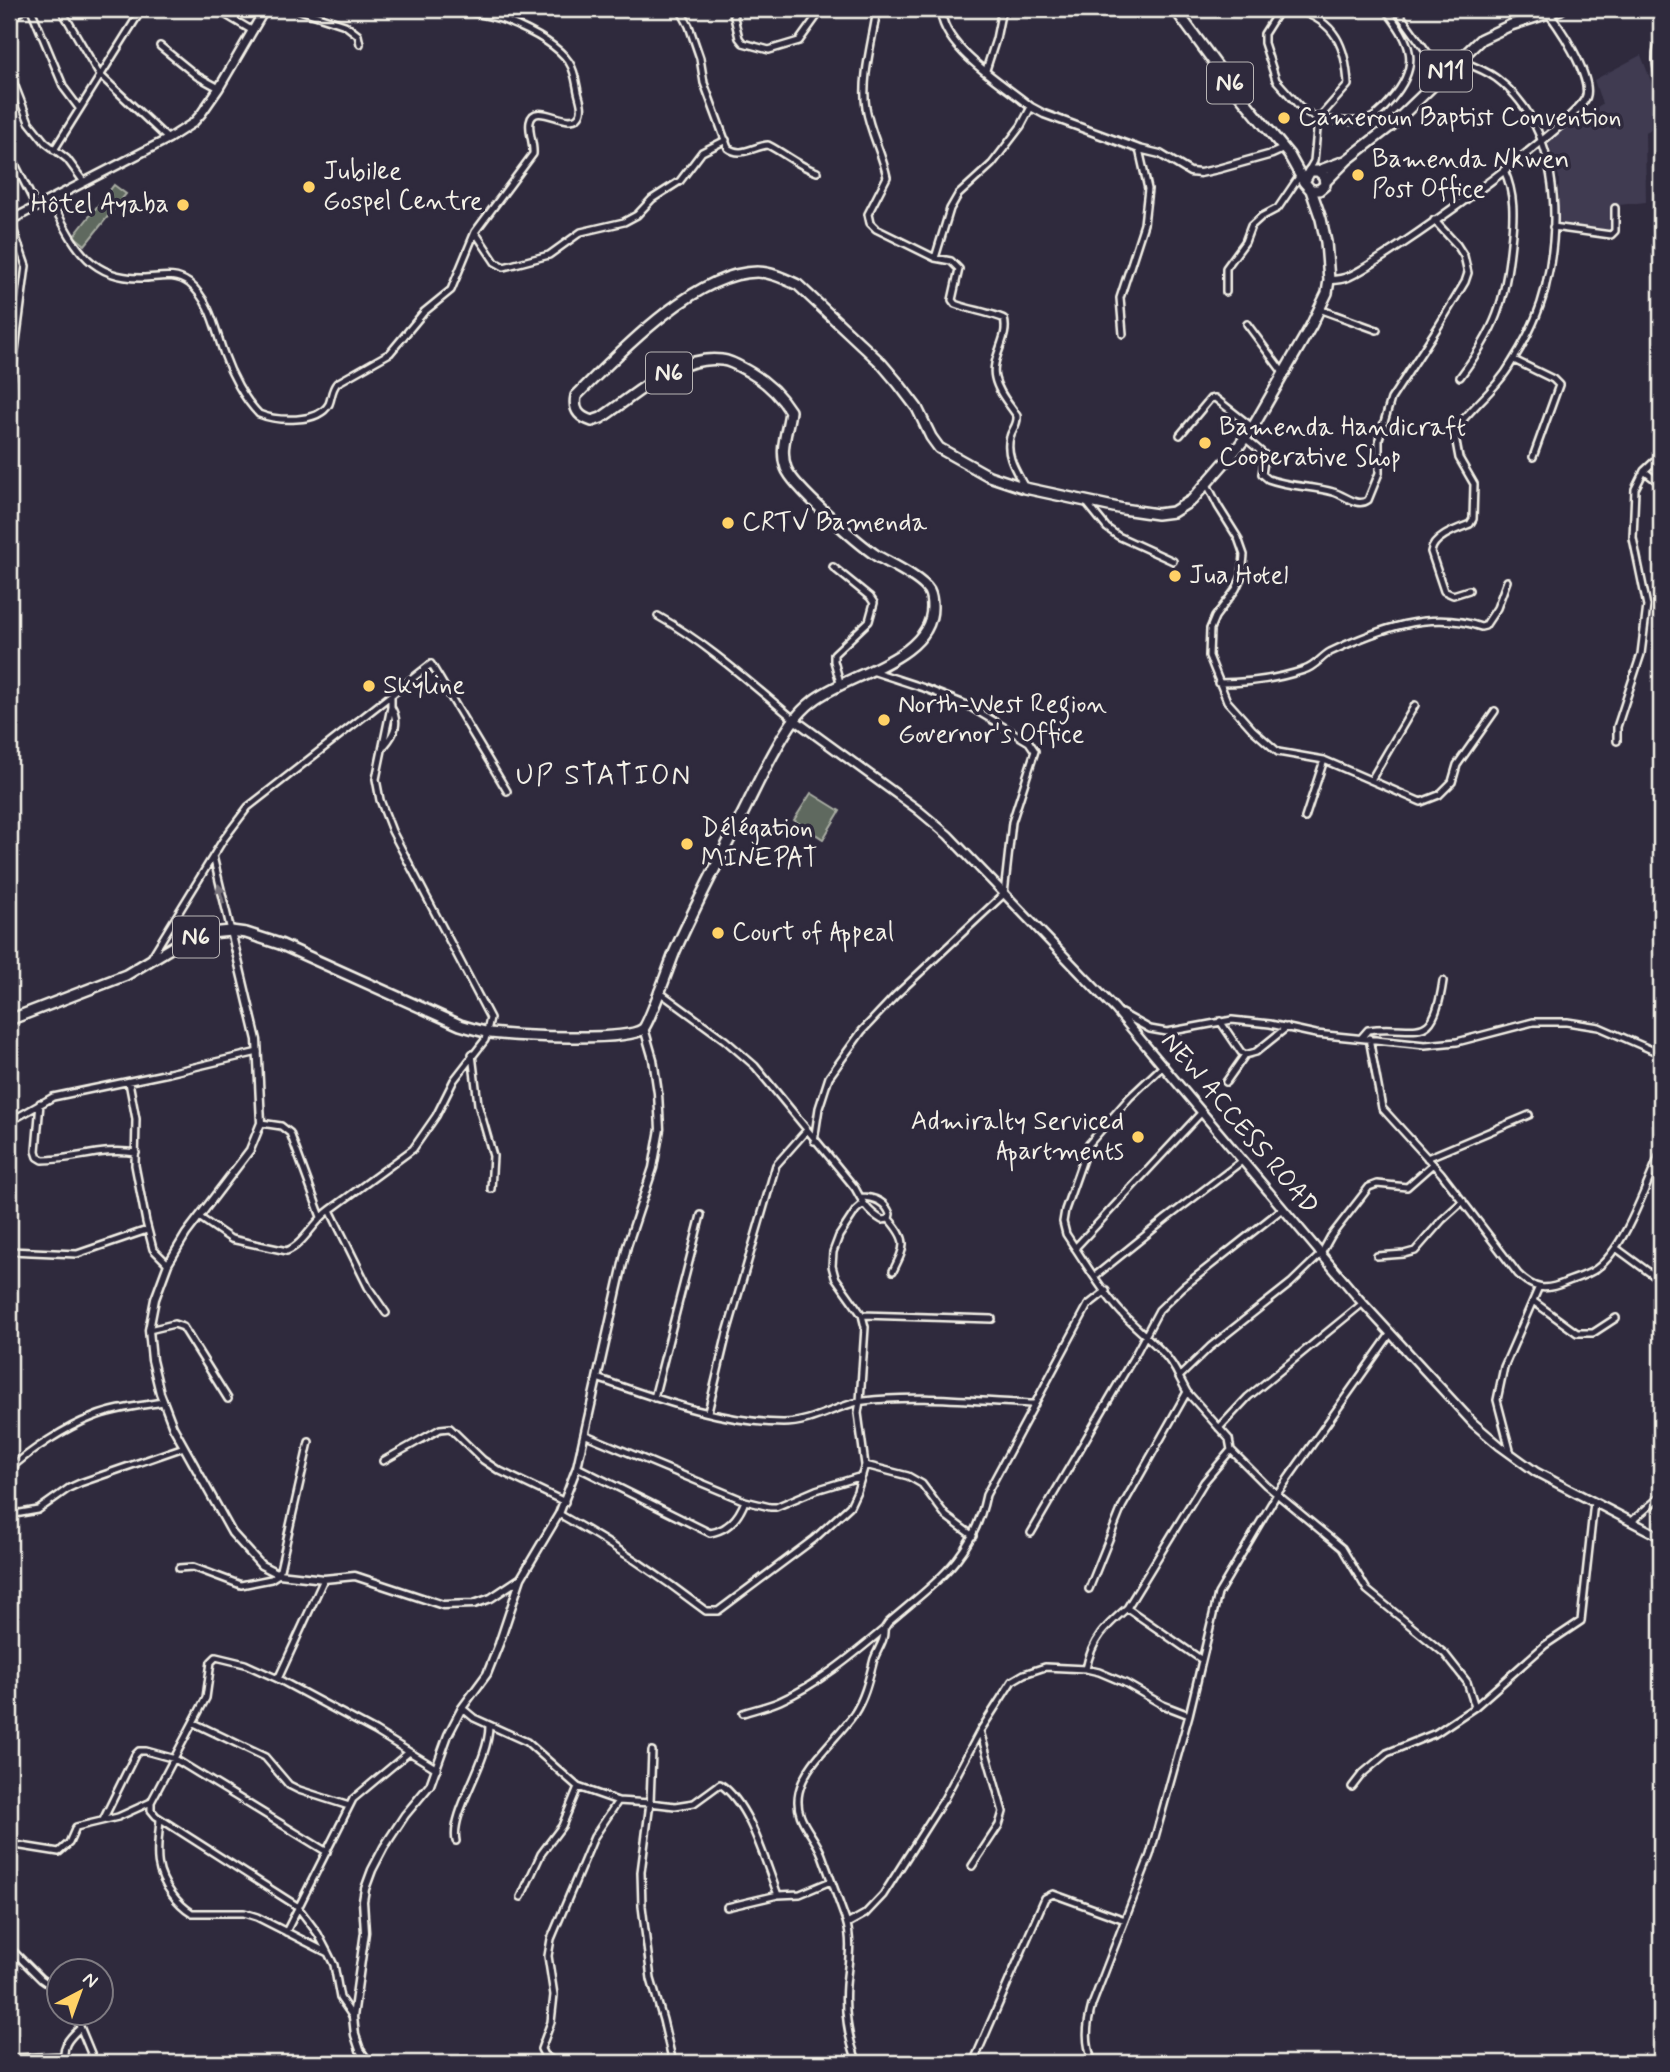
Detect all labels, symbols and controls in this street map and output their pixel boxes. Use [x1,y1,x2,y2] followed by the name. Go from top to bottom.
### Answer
[1420,50,1472,92] road number: N11
[1207,62,1253,104] road number: N6
[1298,101,1622,135] place label: Cameroun Baptist Convention
[1276,110,1292,126] marker: Cameroun Baptist Convention
[1372,143,1570,207] place label: Bamenda Nkwen Post Office
[323,155,483,219] place label: Jubilee Gospel Centre
[1350,167,1366,183] marker: Bamenda Nkwen Post Office
[301,179,317,195] marker: Jubilee Gospel Centre
[31,188,169,222] place label: Hôtel Ayaba
[175,197,191,213] marker: Hôtel Ayaba
[646,352,692,394] road number: N6
[1219,411,1466,475] place label: Bamenda Handicraft Cooperative Shop
[1197,435,1213,451] marker: Bamenda Handicraft Cooperative Shop
[742,506,927,540] place label: CRTV Bamenda
[720,515,736,531] marker: CRTV Bamenda
[1189,559,1288,593] place label: Jua Hotel
[1167,568,1183,584] marker: Jua Hotel
[383,669,465,703] place label: Skyline
[361,678,377,694] marker: Skyline
[898,688,1107,752] place label: North-West Region Governor's Office
[876,712,892,728] marker: North-West Region Governor's Office
[516,758,692,795] district label: UP STATION
[701,812,818,876] place label: Délégation MINEPAT
[679,836,695,852] marker: Délégation MINEPAT
[216,883,226,904] one-way arrow
[732,916,894,953] place label: Court of Appeal
[173,917,219,958] road number: N6
[710,925,726,941] marker: Court of Appeal
[1153,1026,1325,1222] street label: NEW ACCESS ROAD
[911,1105,1124,1172] place label: Admiralty Serviced Apartments
[1130,1129,1146,1145] marker: Admiralty Serviced Apartments
[46,1956,116,2026] north arrow
[77,1967,103,1994] text: N

